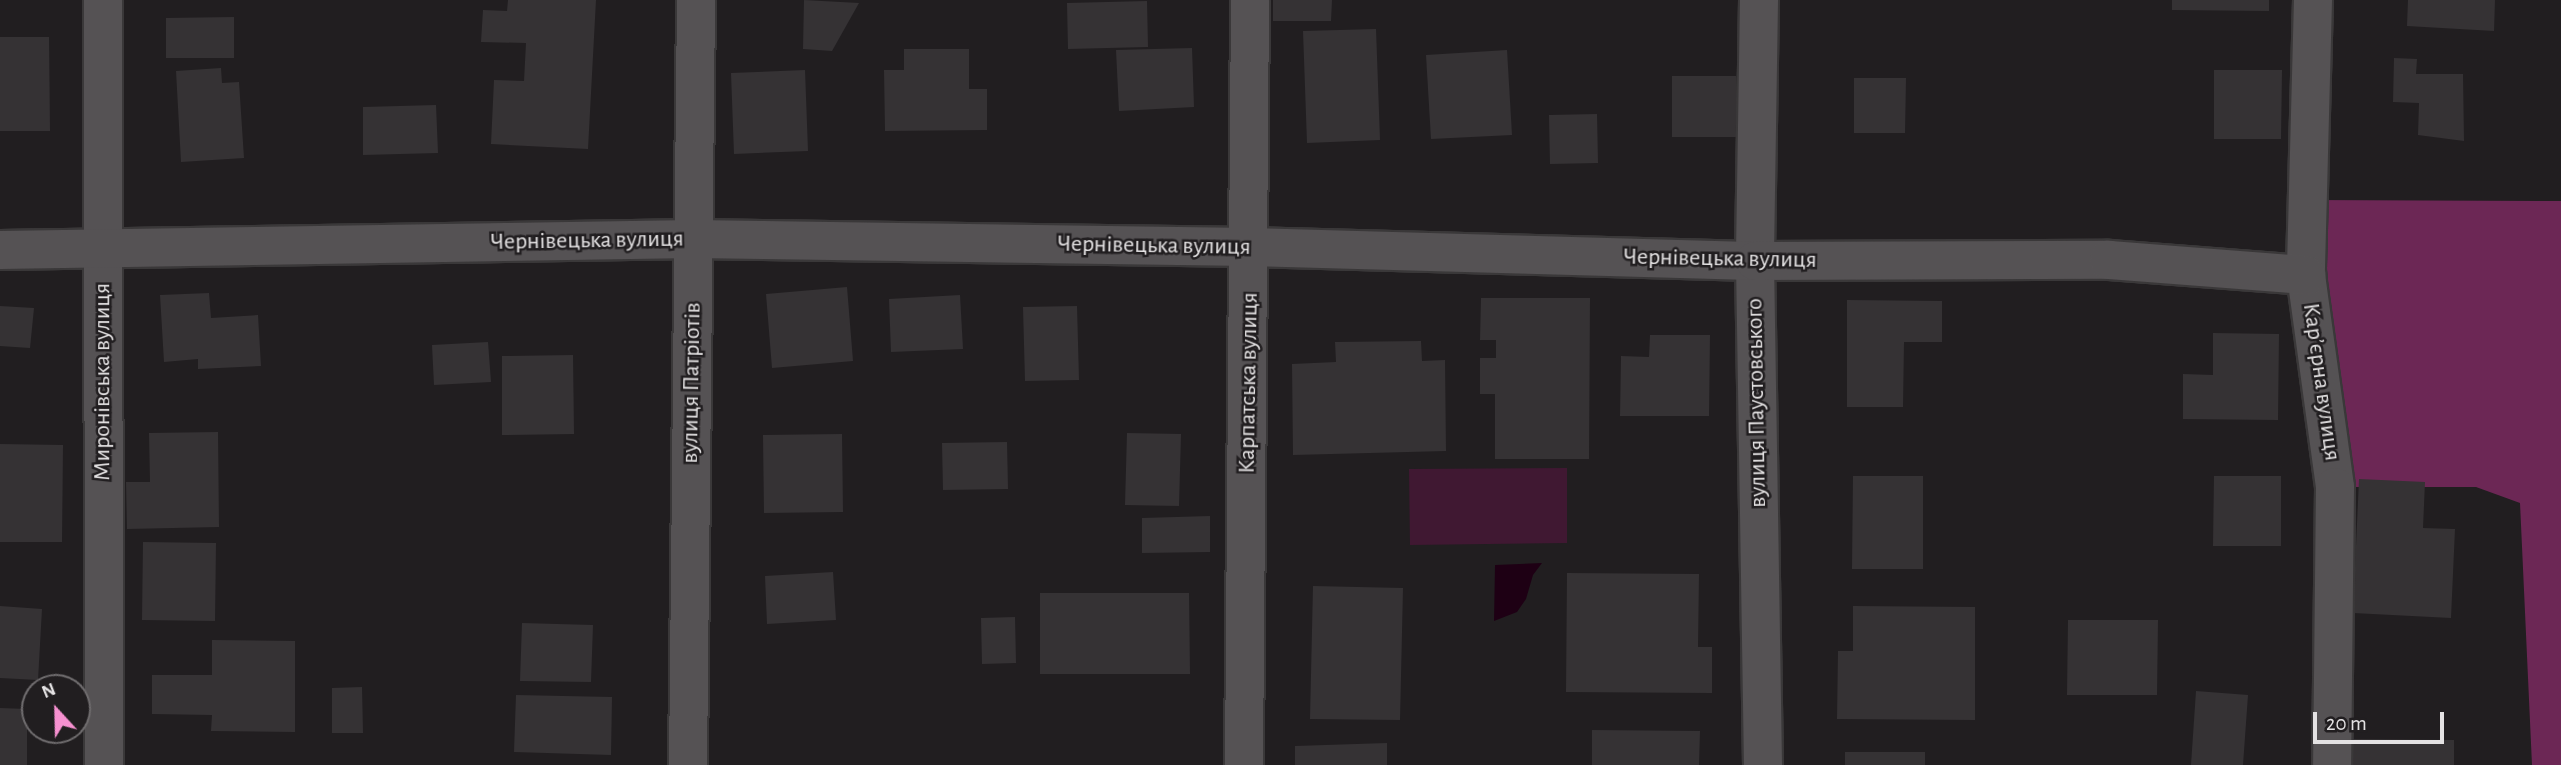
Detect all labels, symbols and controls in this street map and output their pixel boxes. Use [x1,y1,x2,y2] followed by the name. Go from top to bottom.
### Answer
[490,225,684,257] street label: Чернівецька вулиця
[1057,230,1251,262] street label: Чернівецька вулиця
[1623,243,1817,275] street label: Чернівецька вулиця
[89,283,117,481] street label: Миронівська вулиця
[1233,292,1265,474] street label: Карпатська вулиця
[1741,298,1773,508] street label: вулиця Паустовського
[2296,301,2346,463] street label: Карʼєрна вулиця
[676,302,708,464] street label: вулиця Патріотів
[21,674,91,744] north arrow
[39,680,58,702] text: N
[2316,698,2447,742] scale bar
[2326,713,2367,734] text: 20 m

